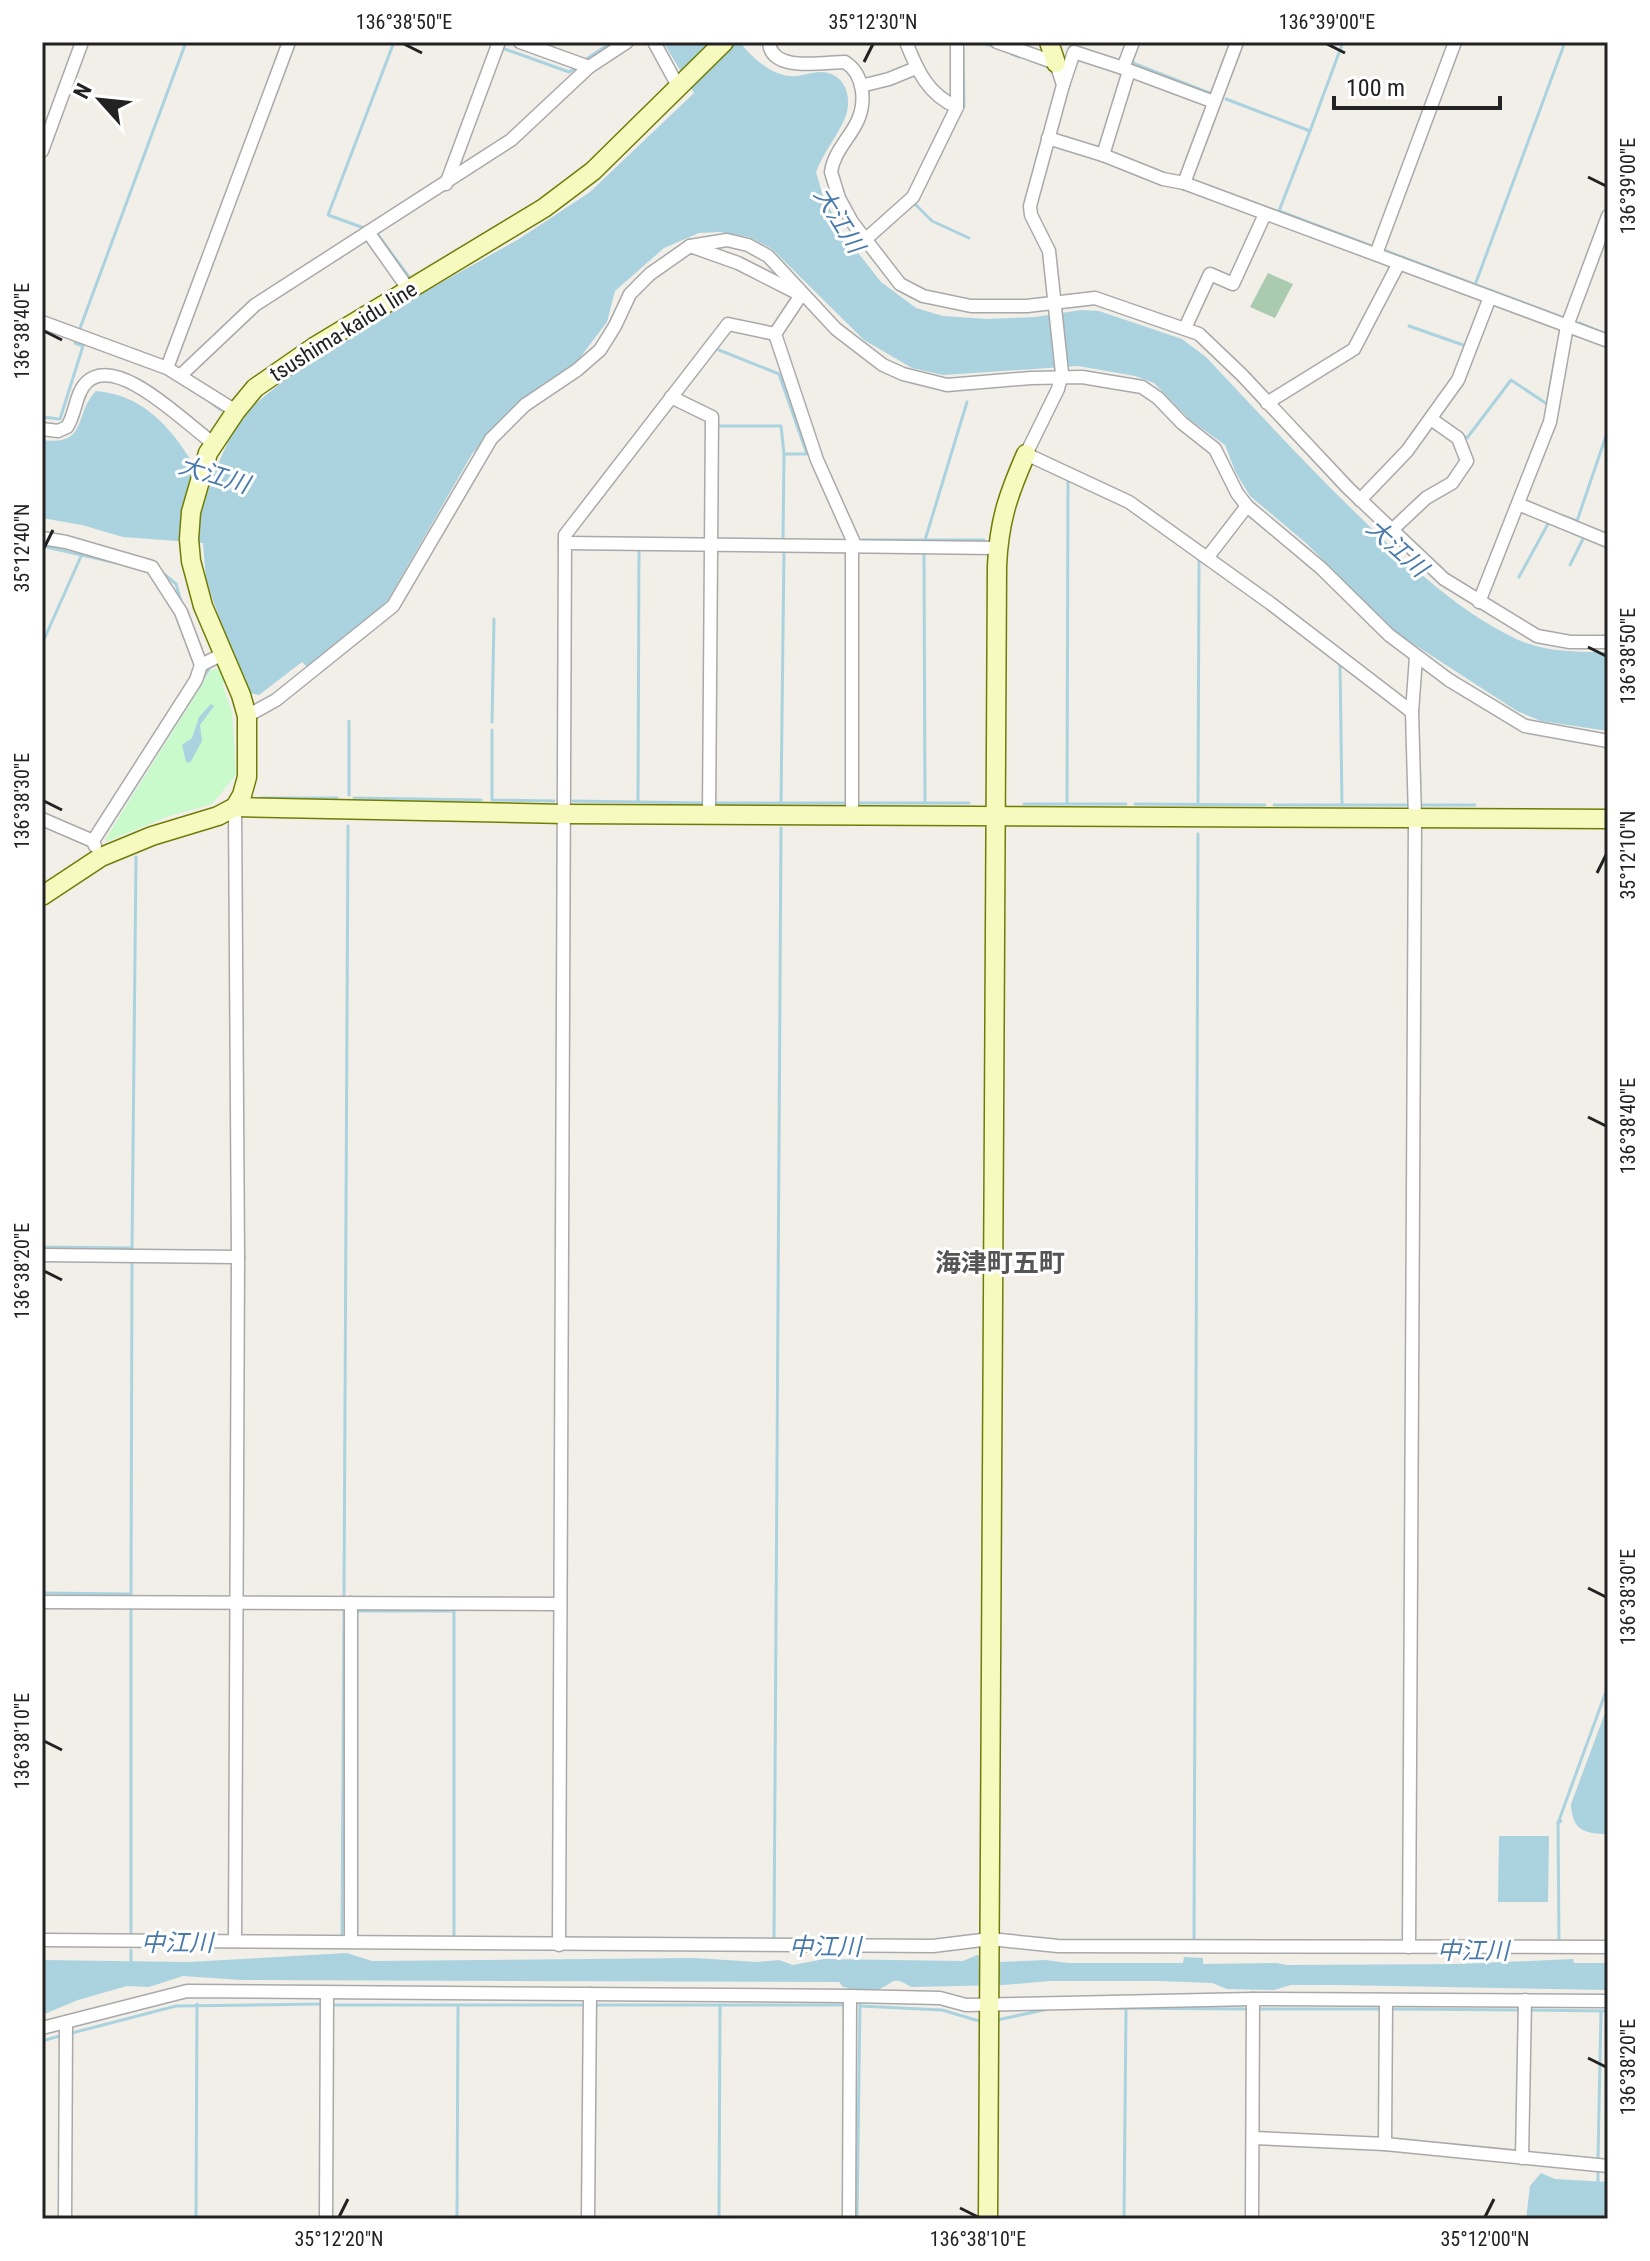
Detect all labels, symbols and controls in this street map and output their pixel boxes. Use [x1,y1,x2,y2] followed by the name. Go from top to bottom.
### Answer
[356,10,452,34] text: 136°38'50"E
[828,10,918,34] text: 35°12'30"N
[1279,10,1375,34] text: 136°39'00"E
[60,60,140,140] north arrow
[1334,60,1500,110] scale bar
[1346,74,1405,102] text: 100 m
[68,79,97,103] text: N
[1616,138,1640,234] text: 136°39'00"E
[808,182,872,260] water label: 大江川
[265,276,421,387] street label: tsushima-kaidu line
[10,283,34,379] text: 136°38'40"E
[175,451,255,500] water label: 大江川
[10,503,34,593] text: 35°12'40"N
[1361,514,1435,585] water label: 大江川
[1616,608,1640,704] text: 136°38'50"E
[10,753,34,849] text: 136°38'30"E
[1616,810,1640,900] text: 35°12'10"N
[1616,1078,1640,1174] text: 136°38'40"E
[10,1223,34,1319] text: 136°38'20"E
[935,1248,1065,1278] district label: 海津町五町
[1616,1549,1640,1645] text: 136°38'30"E
[10,1693,34,1789] text: 136°38'10"E
[141,1929,216,1957] water label: 中江川
[789,1933,864,1961] water label: 中江川
[1437,1937,1512,1965] water label: 中江川
[1616,2019,1640,2115] text: 136°38'20"E
[294,2227,384,2251] text: 35°12'20"N
[930,2227,1026,2251] text: 136°38'10"E
[1440,2227,1530,2251] text: 35°12'00"N

